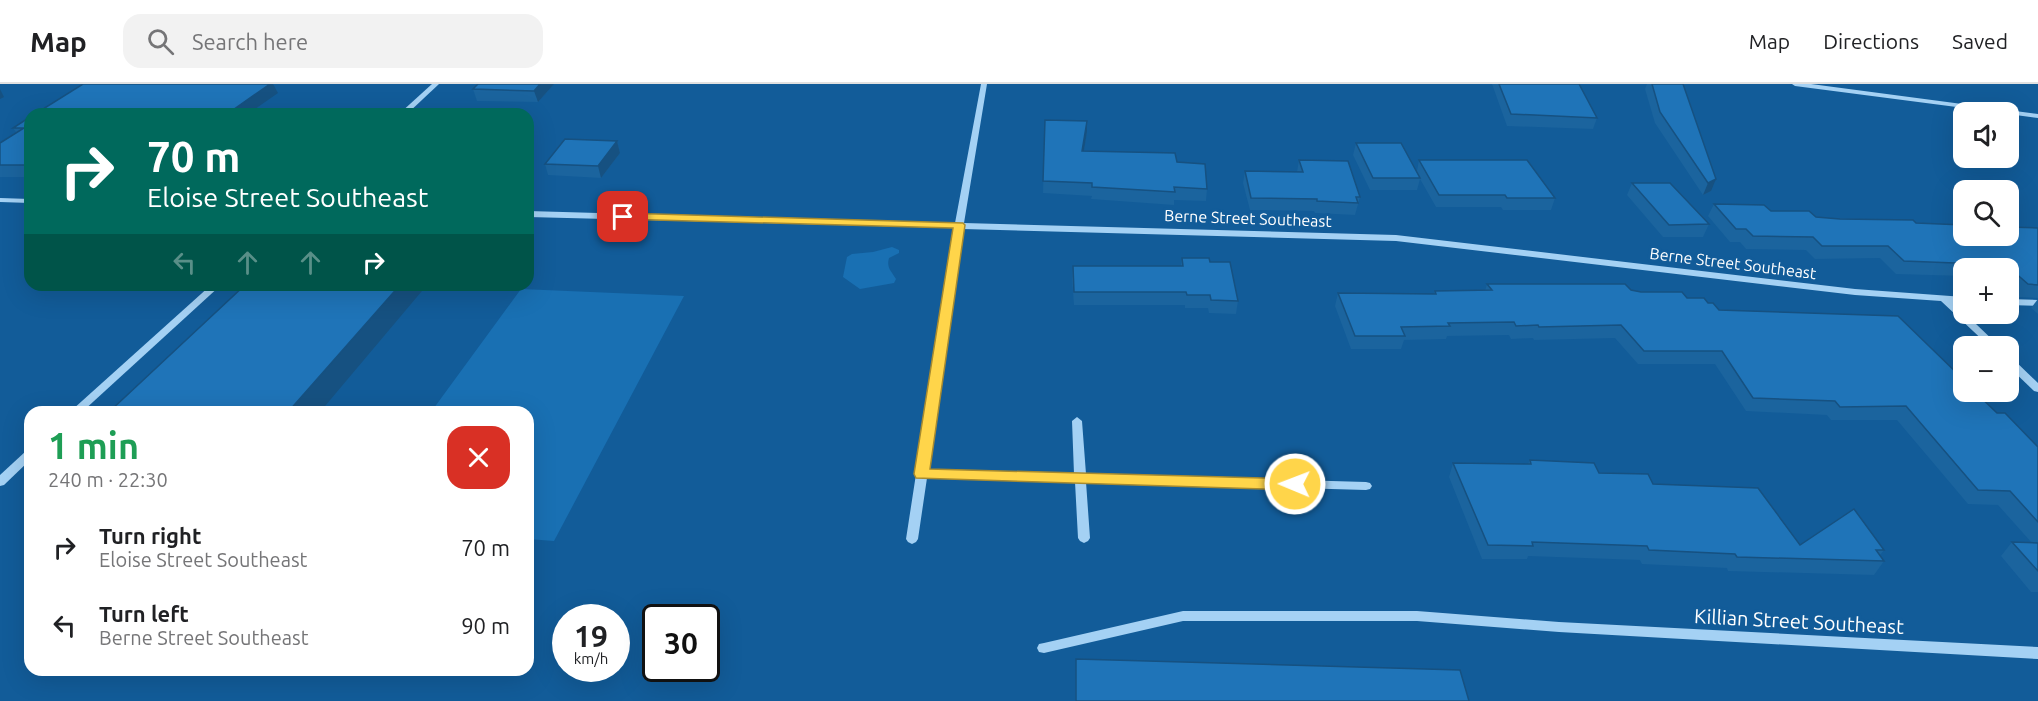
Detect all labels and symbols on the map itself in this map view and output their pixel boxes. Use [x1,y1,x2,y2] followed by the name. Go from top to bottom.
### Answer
[597,191,648,242] pin
[1164,206,1333,230] street label: Berne Street Southeast
[1649,244,1818,282] street label: Berne Street Southeast
[1263,452,1327,516] position arrow
[642,604,720,682] speed limit sign: 30
[1693,604,1905,638] street label: Killian Street Southeast

